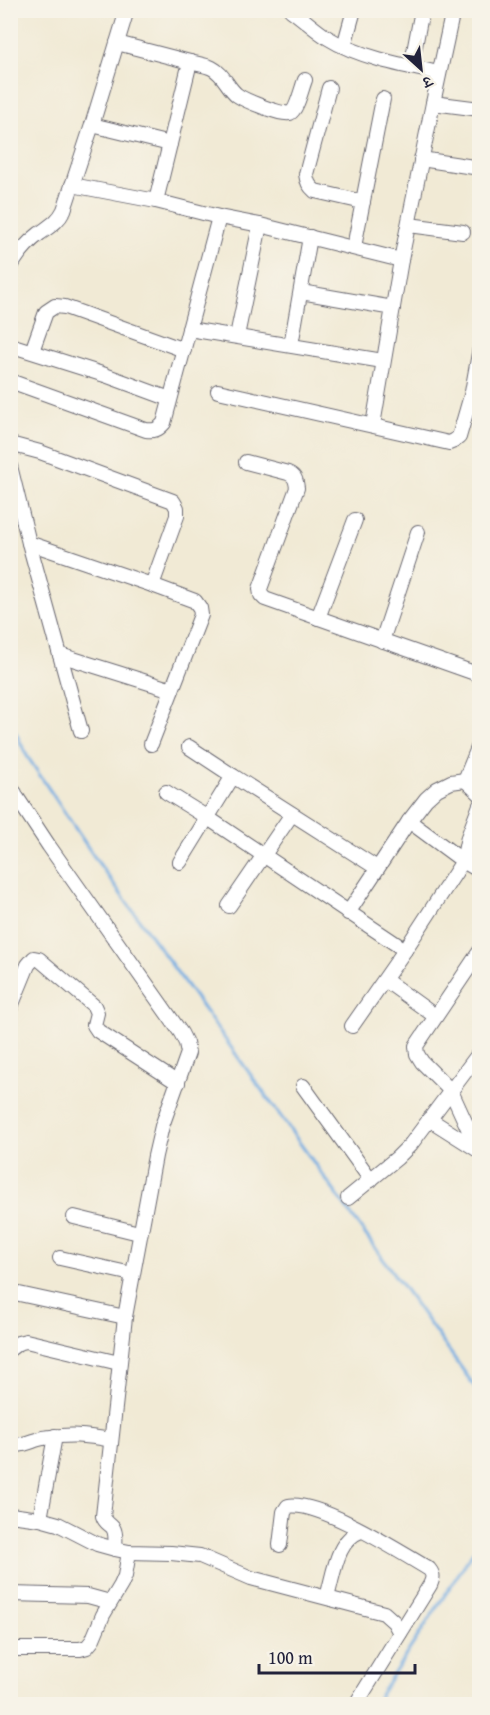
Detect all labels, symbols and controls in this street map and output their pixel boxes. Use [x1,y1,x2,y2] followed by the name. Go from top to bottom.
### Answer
[391,39,451,99] north arrow
[417,69,438,96] text: उ
[259,1637,415,1675] scale bar
[268,1644,313,1671] text: 100 m

